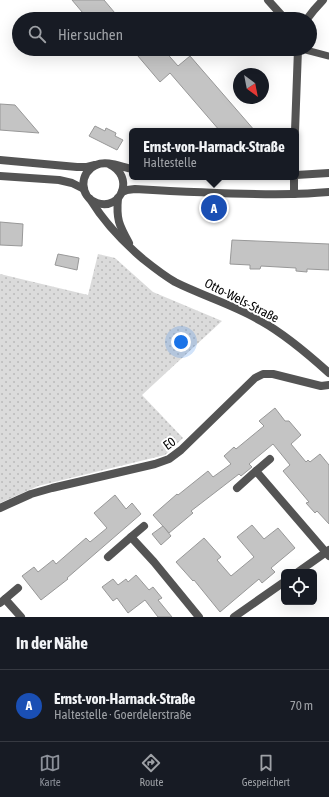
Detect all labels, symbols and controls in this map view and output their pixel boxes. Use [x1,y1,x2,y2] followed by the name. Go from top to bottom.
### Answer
[12,12,317,56] search box
[26,23,48,45] icon: search
[58,26,123,43] text: Hier suchen
[233,68,269,104] north arrow
[129,128,299,180] popup
[143,138,285,155] text: Ernst-von-Harnack-Straße
[143,155,197,170] text: Haltestelle
[201,193,227,223] pin: A
[202,275,282,326] street label: Otto-Wels-Straße
[171,332,191,352] your location
[160,434,178,453] street label: E0
[281,569,317,605] map controls
[281,569,317,605] button: locate
[16,633,88,653] text: In der Nähe
[54,690,195,707] text: Ernst-von-Harnack-Straße
[26,698,32,713] text: A
[290,698,313,713] text: 70 m
[54,707,192,722] text: Haltestelle · Goerdelerstraße
[39,752,61,788] tab: Karte
[139,752,163,788] tab: Route
[242,752,290,788] tab: Gespeichert

